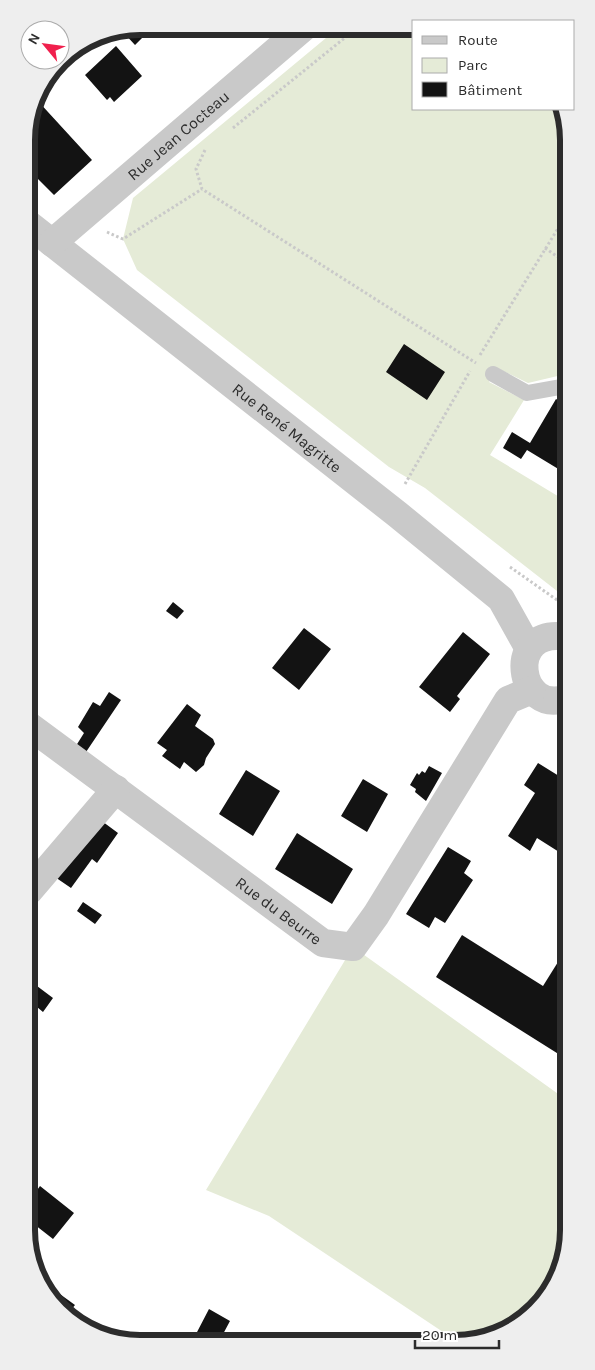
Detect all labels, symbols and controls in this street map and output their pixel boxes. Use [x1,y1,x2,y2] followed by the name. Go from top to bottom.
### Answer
[20,20,70,70] north arrow
[412,20,575,110] legend
[24,30,44,47] text: N
[458,31,498,49] text: Route
[458,56,488,74] text: Parc
[458,81,522,99] text: Bâtiment
[124,86,233,184] street label: Rue Jean Cocteau
[229,379,345,477] street label: Rue René Magritte
[232,873,325,949] street label: Rue du Beurre
[415,1318,499,1350] scale bar
[422,1326,457,1344] text: 20 m

